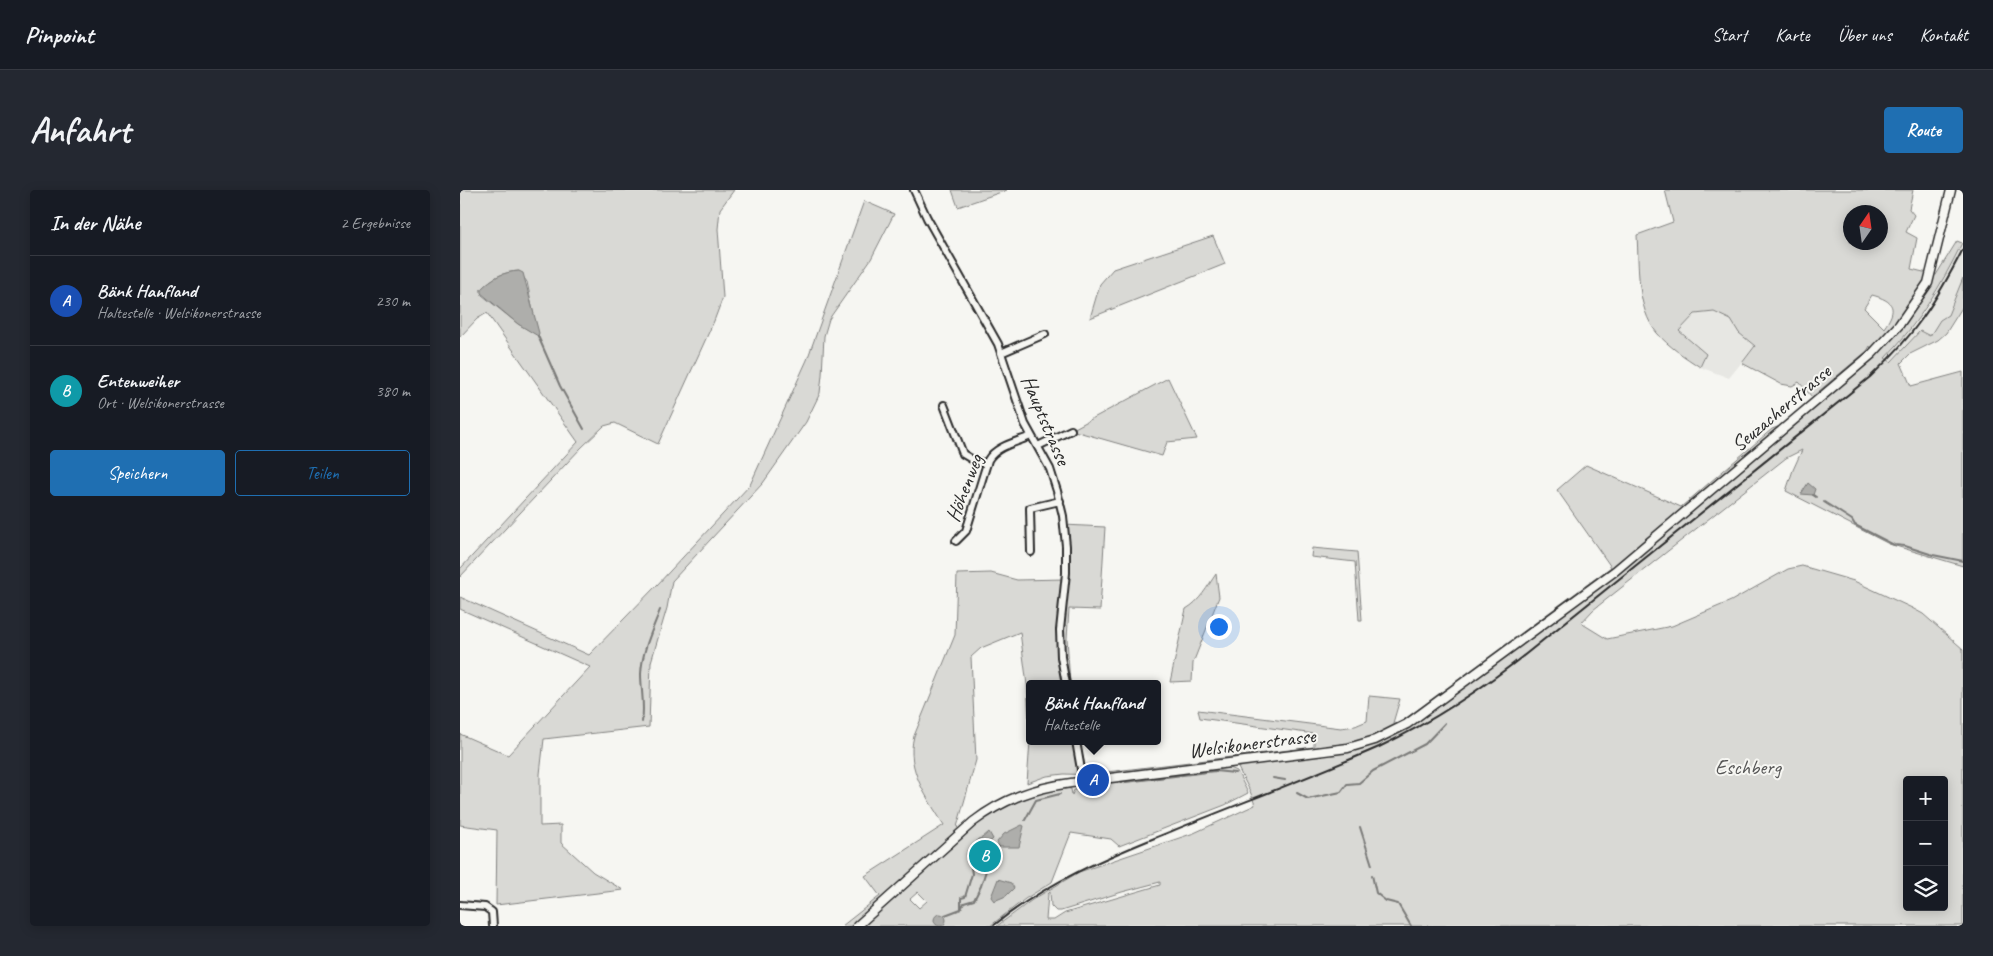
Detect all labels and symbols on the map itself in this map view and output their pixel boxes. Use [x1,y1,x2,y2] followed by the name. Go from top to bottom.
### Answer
[1843,205,1888,250] north arrow
[1726,358,1837,457] street label: Seuzacherstrasse
[1015,371,1077,471] street label: Hauptstrasse
[939,449,989,526] street label: Höhenweg
[1206,614,1232,640] your location
[1187,722,1318,764] street label: Welsikonerstrasse
[1715,754,1783,780] park label: Eschberg
[1077,761,1109,799] pin: A
[969,837,1001,875] pin: B

